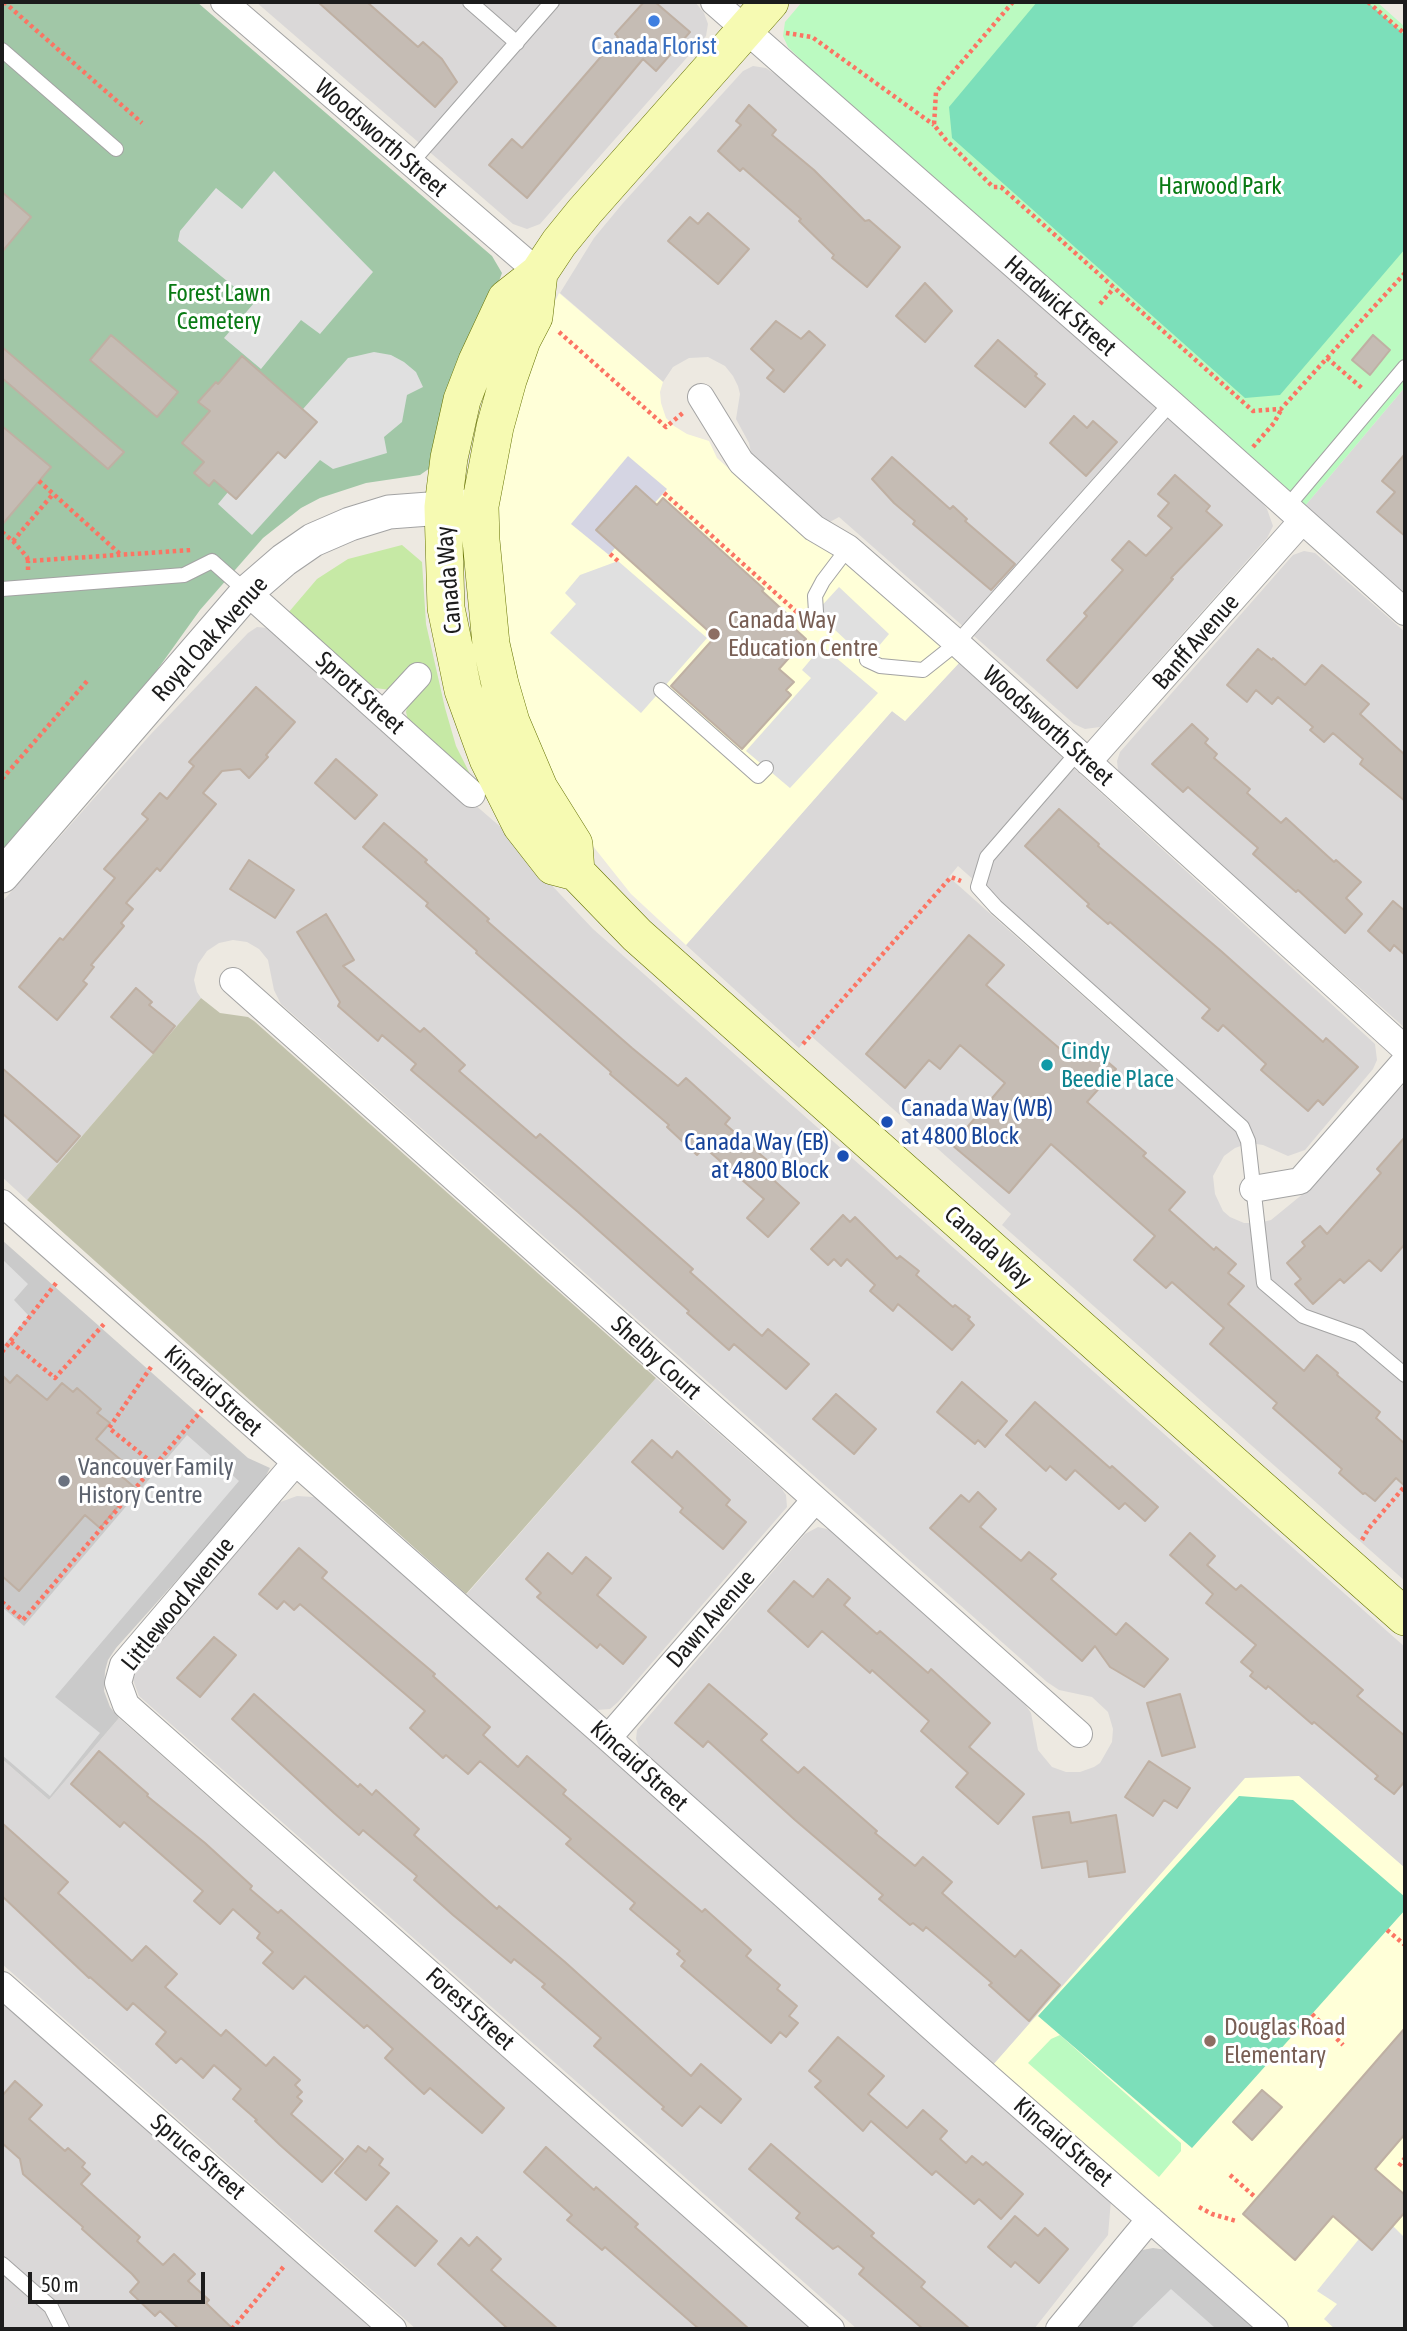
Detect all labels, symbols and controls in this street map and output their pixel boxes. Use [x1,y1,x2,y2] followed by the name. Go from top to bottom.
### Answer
[646,13,662,29] marker: Canada Florist
[591,32,717,60] place label: Canada Florist
[309,73,453,203] street label: Woodsworth Street
[1158,172,1282,200] park label: Harwood Park
[998,250,1122,362] street label: Hardwick Street
[167,279,271,335] park label: Forest Lawn Cemetery
[430,525,468,635] street label: Canada Way
[146,570,274,708] street label: Royal Oak Avenue
[1147,588,1245,696] street label: Banff Avenue
[728,606,878,662] place label: Canada Way Education Centre
[706,626,722,642] marker: Canada Way Education Centre
[310,646,410,740] street label: Sprott Street
[977,660,1119,792] street label: Woodsworth Street
[1061,1037,1174,1093] place label: Cindy Beedie Place
[1039,1057,1055,1073] marker: Cindy Beedie Place
[901,1094,1053,1150] place label: Canada Way (WB) at 4800 Block
[879,1114,895,1130] marker: Canada Way (WB) at 4800 Block
[684,1128,829,1184] place label: Canada Way (EB) at 4800 Block
[835,1148,851,1164] marker: Canada Way (EB) at 4800 Block
[938,1200,1038,1294] street label: Canada Way
[605,1310,707,1406] street label: Shelby Court
[158,1340,268,1442] street label: Kincaid Street
[78,1453,234,1509] place label: Vancouver Family History Centre
[56,1473,72,1489] marker: Vancouver Family History Centre
[115,1532,241,1676] street label: Littlewood Avenue
[661,1564,761,1674] street label: Dawn Avenue
[584,1715,694,1817] street label: Kincaid Street
[420,1962,520,2056] street label: Forest Street
[1224,2013,1346,2069] place label: Douglas Road Elementary
[1202,2033,1218,2049] marker: Douglas Road Elementary
[1008,2091,1118,2193] street label: Kincaid Street
[145,2108,251,2206] street label: Spruce Street
[32,2258,208,2302] scale bar
[41,2272,79,2296] text: 50 m

